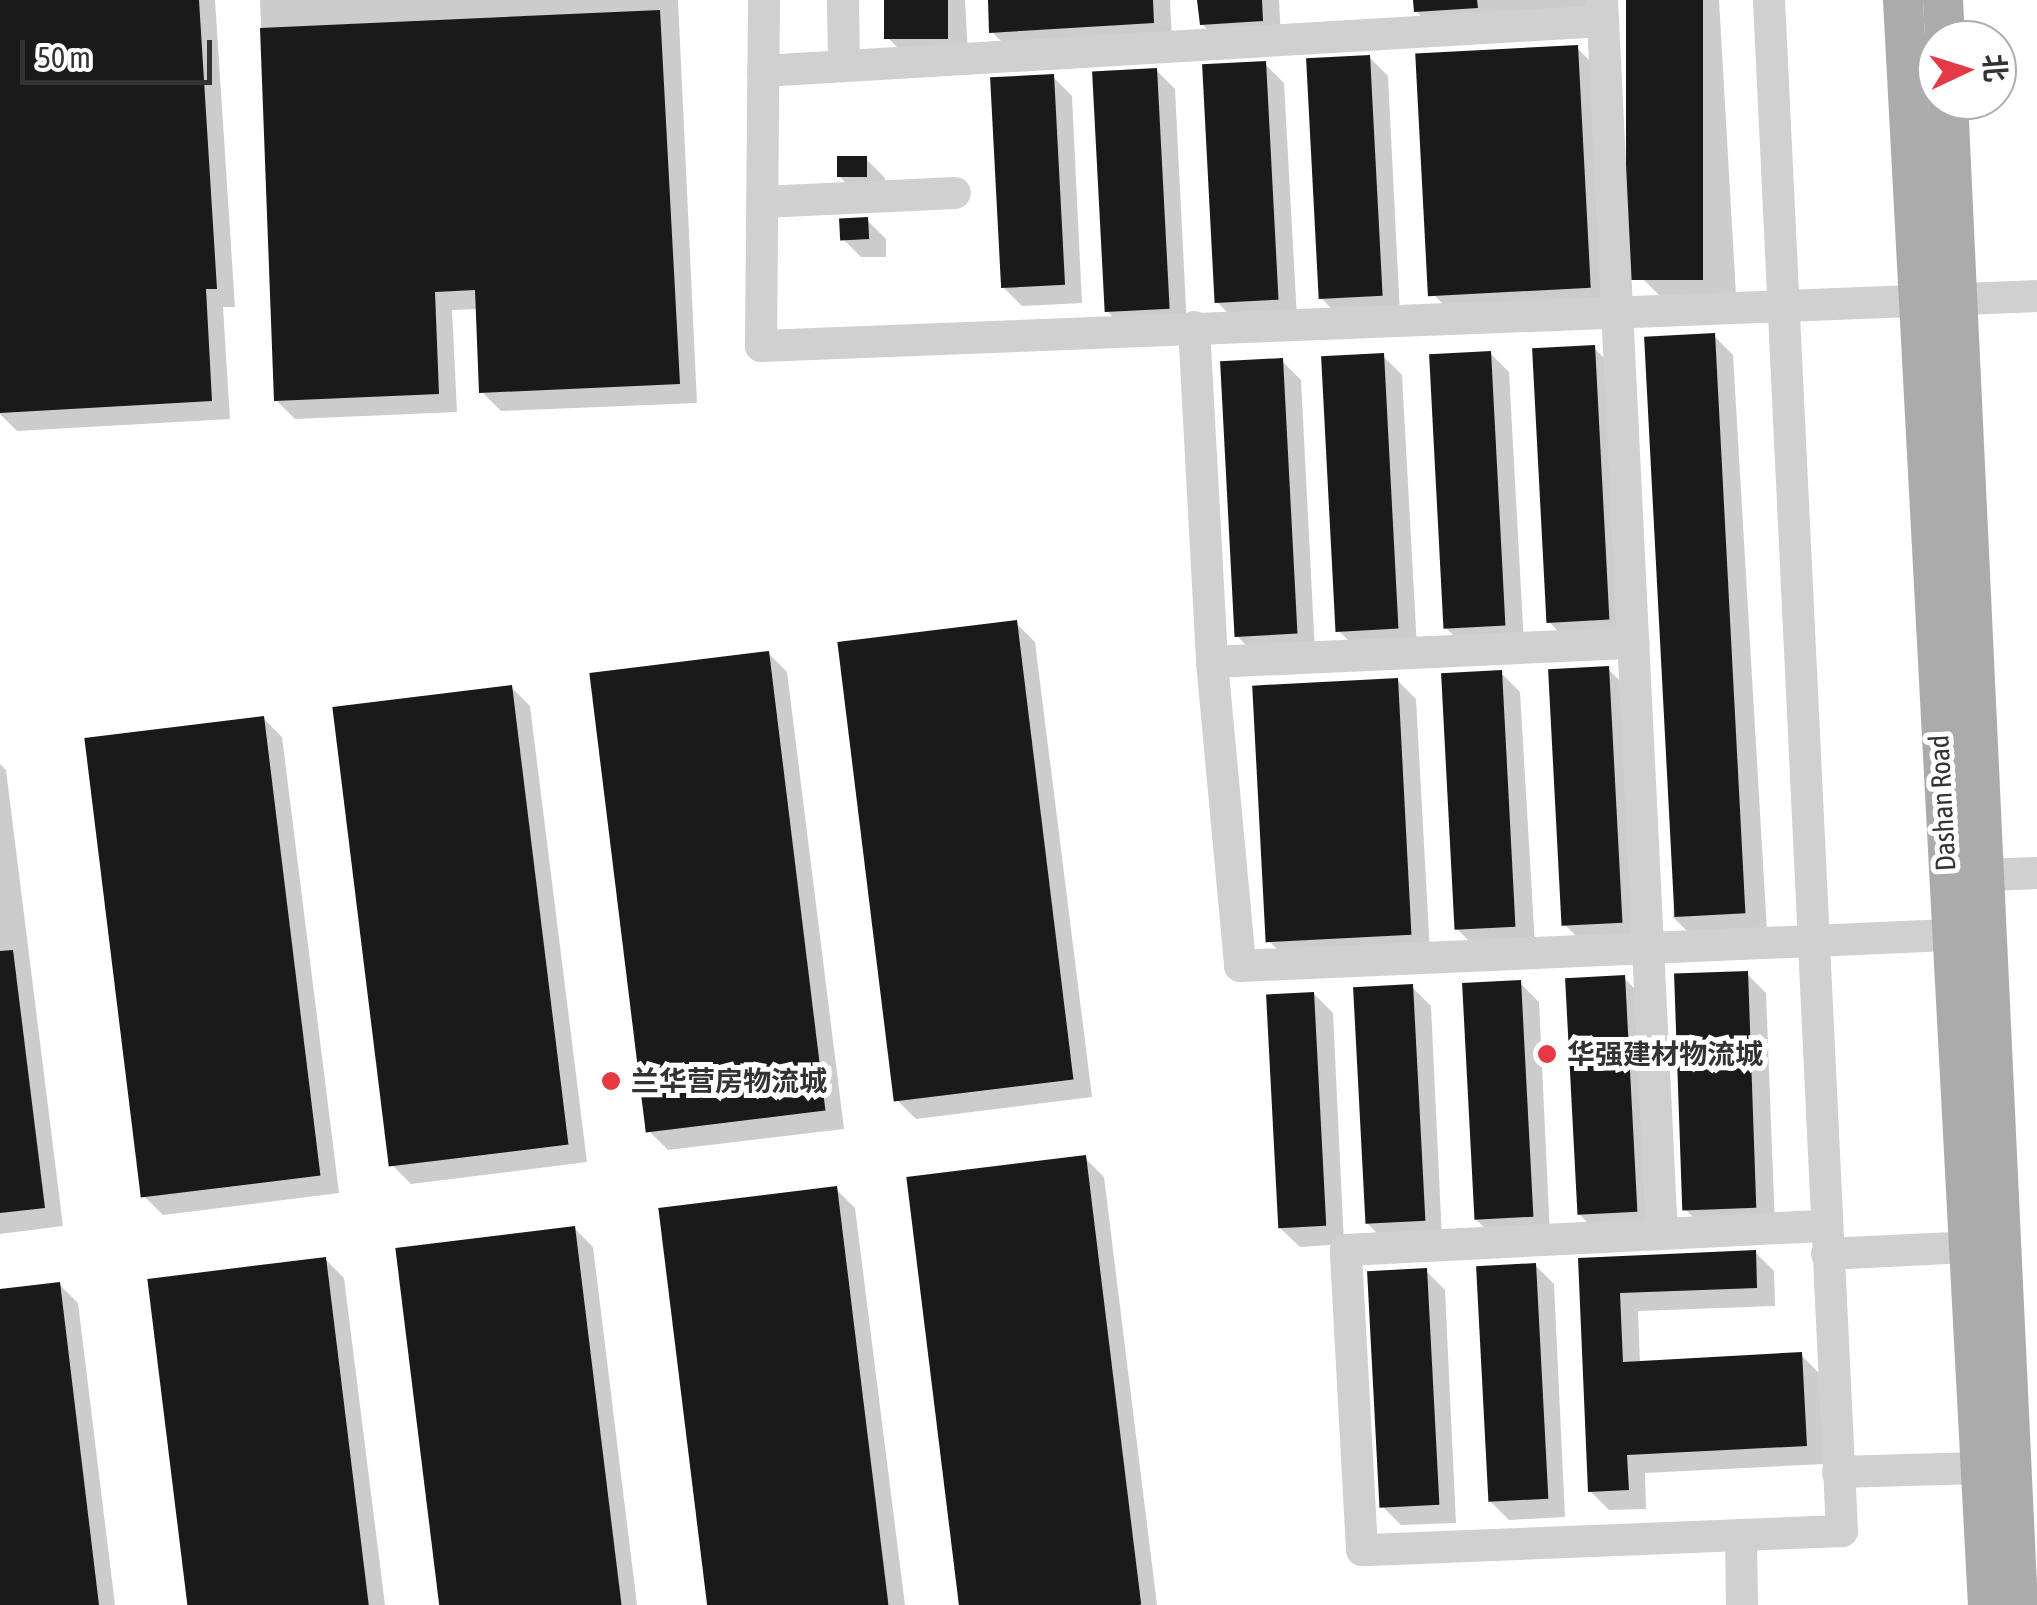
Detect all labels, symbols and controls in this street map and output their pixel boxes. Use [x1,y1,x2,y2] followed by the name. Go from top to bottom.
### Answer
[25,20,218,82] scale bar
[1917,20,2017,120] north arrow
[37,40,91,74] text: 50 m
[1978,53,2012,83] text: 北
[1922,734,1962,872] street label: Dashan Road
[1567,1037,1763,1071] place label: 华强建材物流城
[1536,1043,1558,1065] marker: 华强建材物流城
[631,1064,827,1098] place label: 兰华营房物流城
[600,1070,622,1092] marker: 兰华营房物流城

